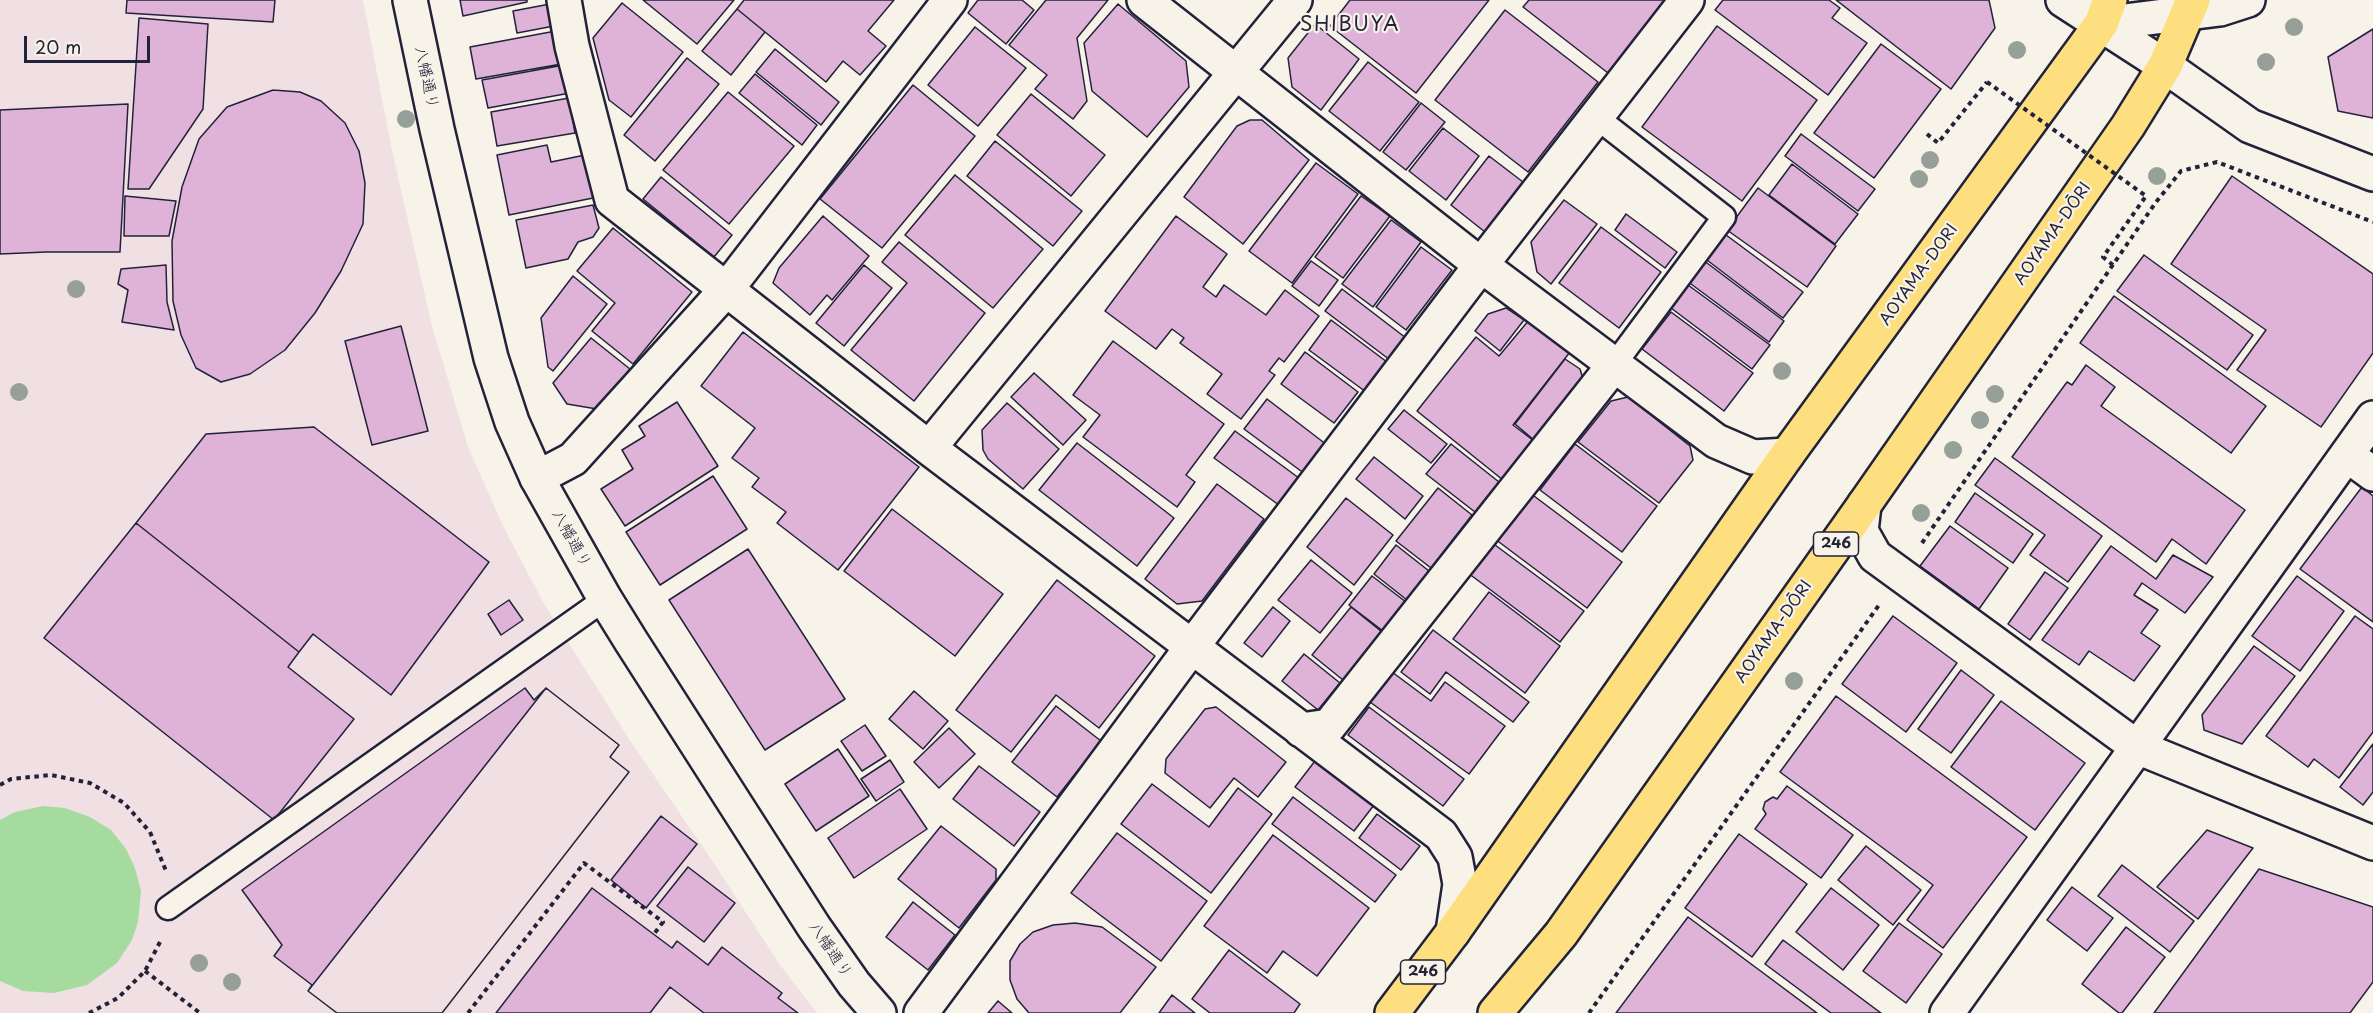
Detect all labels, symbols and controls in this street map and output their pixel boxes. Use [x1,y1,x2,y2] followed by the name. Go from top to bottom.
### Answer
[1300,13,1400,37] district label: SHIBUYA
[27,24,153,62] scale bar
[35,33,81,60] text: 20 m
[410,45,442,111] street label: 八幡通り
[2011,179,2095,289] street label: AOYAMA-DŌRI
[1876,221,1962,329] street label: AOYAMA-DORI
[547,506,595,572] street label: 八幡通り
[1814,532,1858,556] road number: 246
[1732,577,1816,687] street label: AOYAMA-DŌRI
[804,918,856,982] street label: 八幡通り
[1400,960,1446,984] road number: 246

